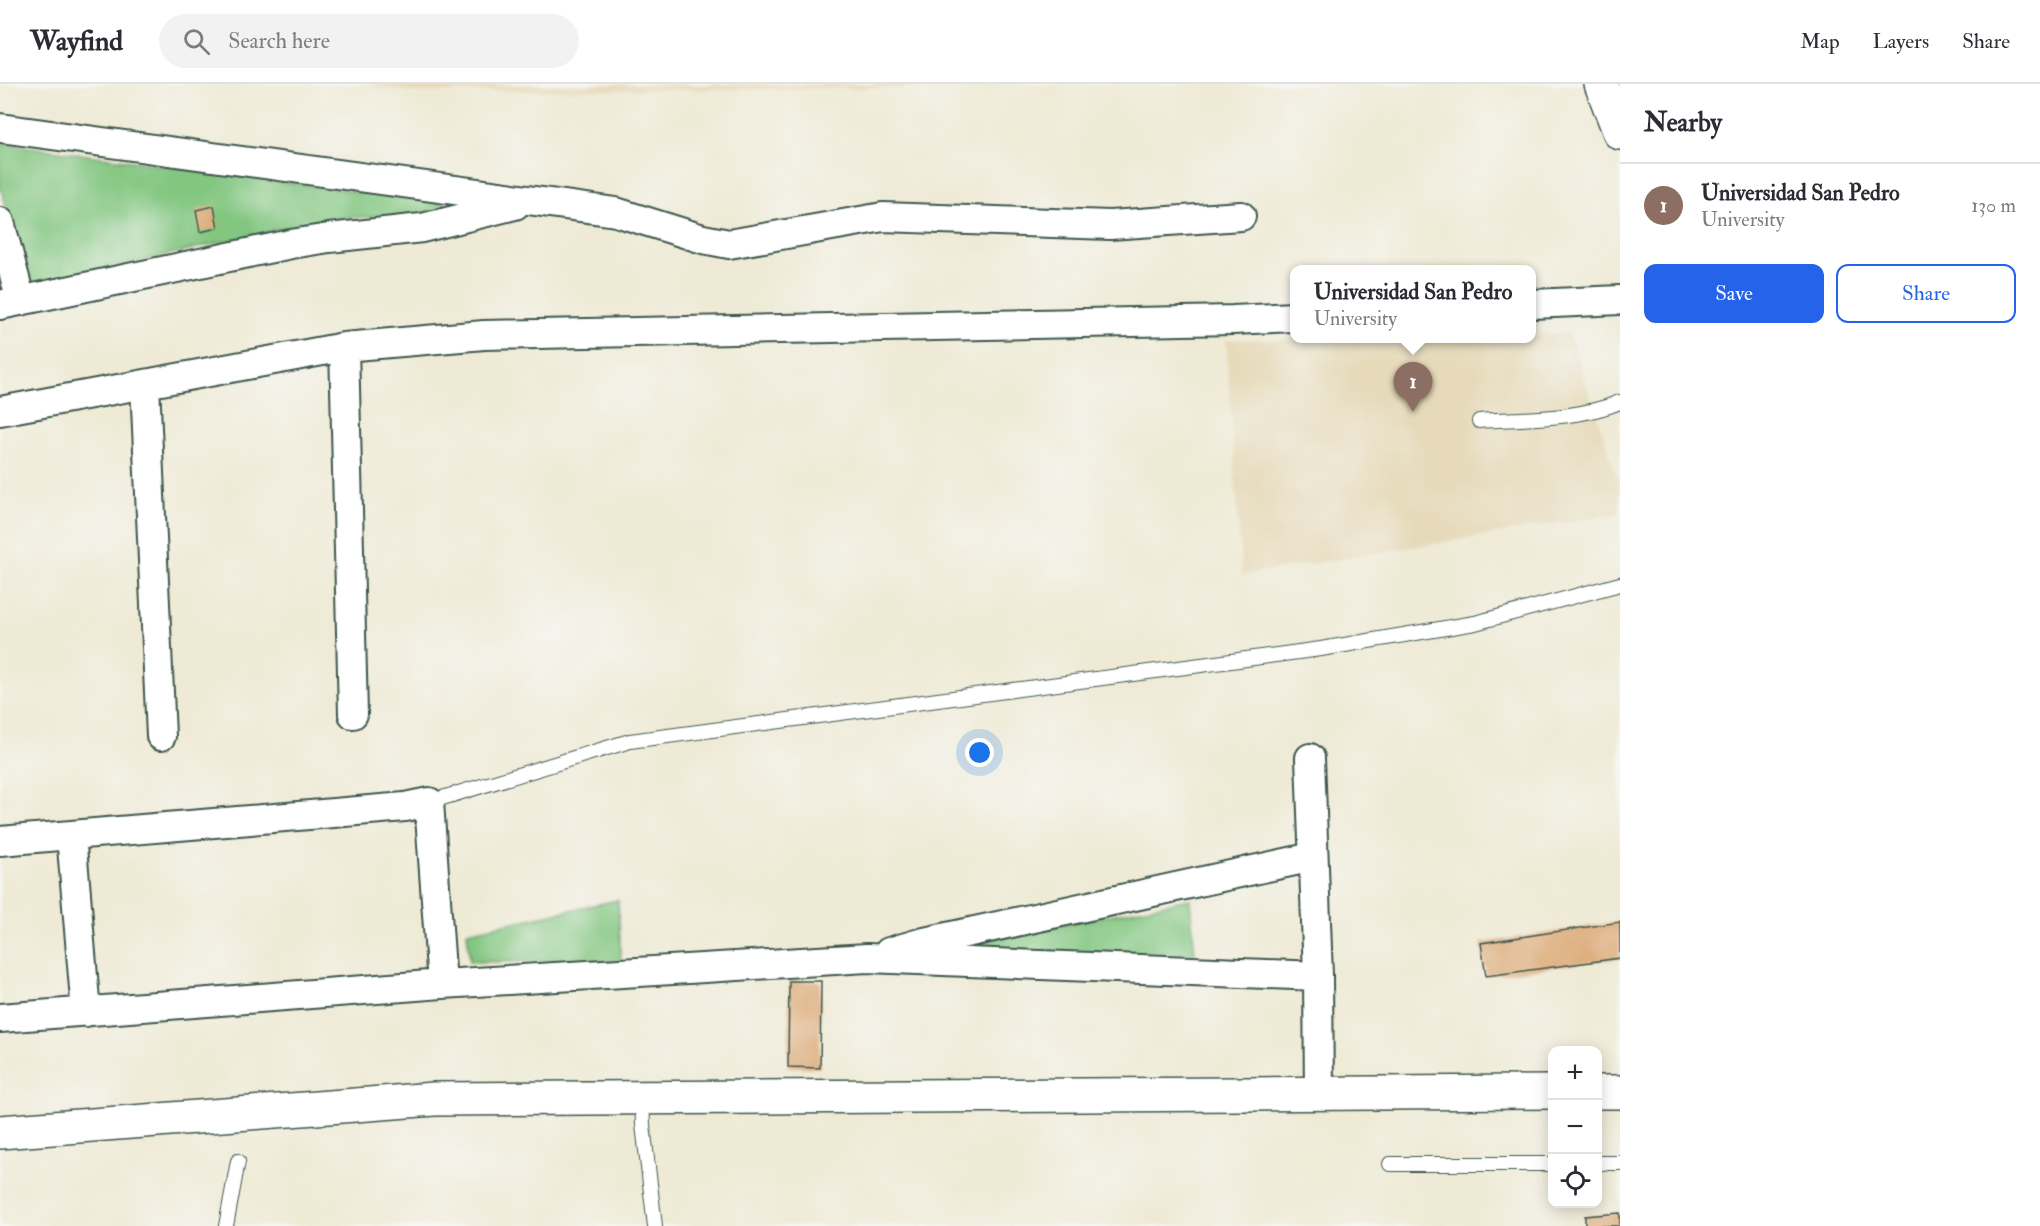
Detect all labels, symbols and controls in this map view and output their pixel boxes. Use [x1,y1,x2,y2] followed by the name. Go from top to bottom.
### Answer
[159,14,579,68] search box
[30,24,123,59] text: Wayfind
[180,25,213,58] icon: search
[228,27,330,55] text: Search here
[1800,28,1840,55] text: Map
[1873,28,1929,55] text: Layers
[1962,28,2010,55] text: Share
[1644,107,1722,139] text: Nearby
[1701,179,1900,207] text: Universidad San Pedro
[1660,193,1667,218] text: 1
[1971,193,2016,218] text: 130 m
[1701,207,1784,232] text: University
[1644,264,1824,323] button: Save
[1836,264,2016,323] button: Share
[1290,265,1536,343] popup
[1314,278,1512,306] text: Universidad San Pedro
[1314,306,1397,331] text: University
[1394,362,1432,412] pin: 1
[965,738,994,767] your location
[1548,1046,1602,1208] map controls
[1548,1046,1602,1100] button: +
[1548,1100,1602,1154] button: −
[1548,1154,1602,1208] button: locate

